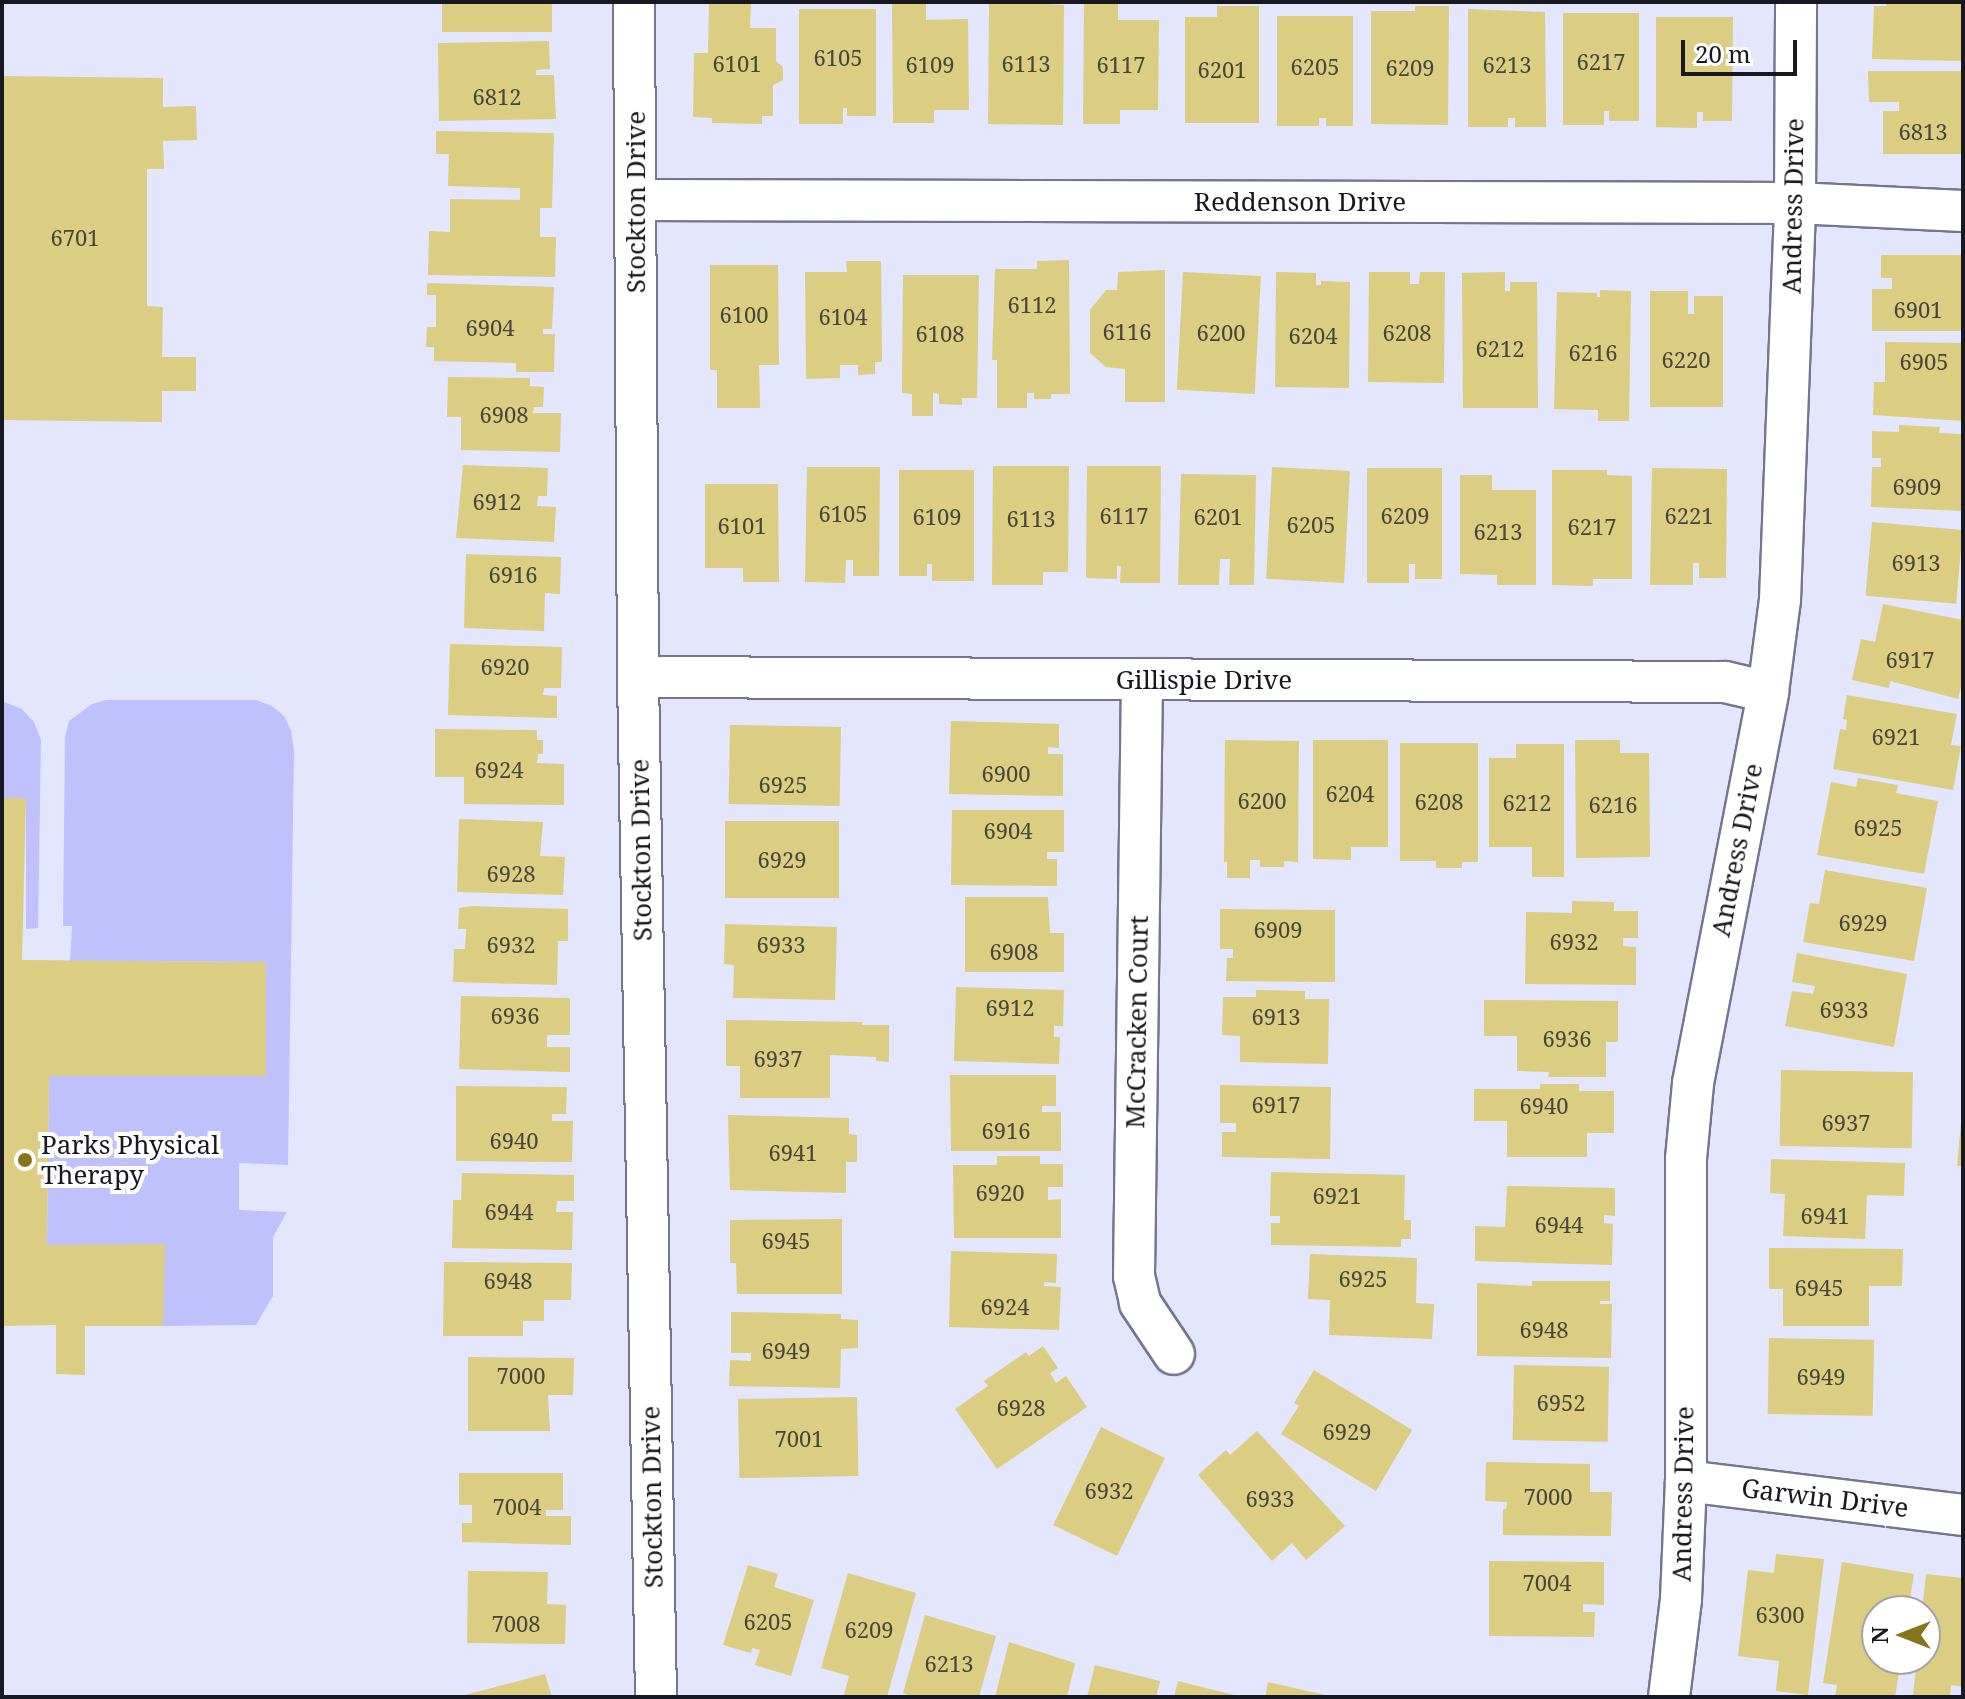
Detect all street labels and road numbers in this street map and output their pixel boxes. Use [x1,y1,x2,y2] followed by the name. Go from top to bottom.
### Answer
[620,111,652,293] street label: Stockton Drive
[1776,118,1810,294] street label: Andress Drive
[1194,186,1406,218] street label: Reddenson Drive
[1116,664,1292,696] street label: Gillispie Drive
[624,759,658,941] street label: Stockton Drive
[1705,761,1769,939] street label: Andress Drive
[1120,915,1154,1129] street label: McCracken Court
[635,1406,669,1588] street label: Stockton Drive
[1666,1406,1700,1582] street label: Andress Drive
[1740,1472,1910,1524] street label: Garwin Drive

